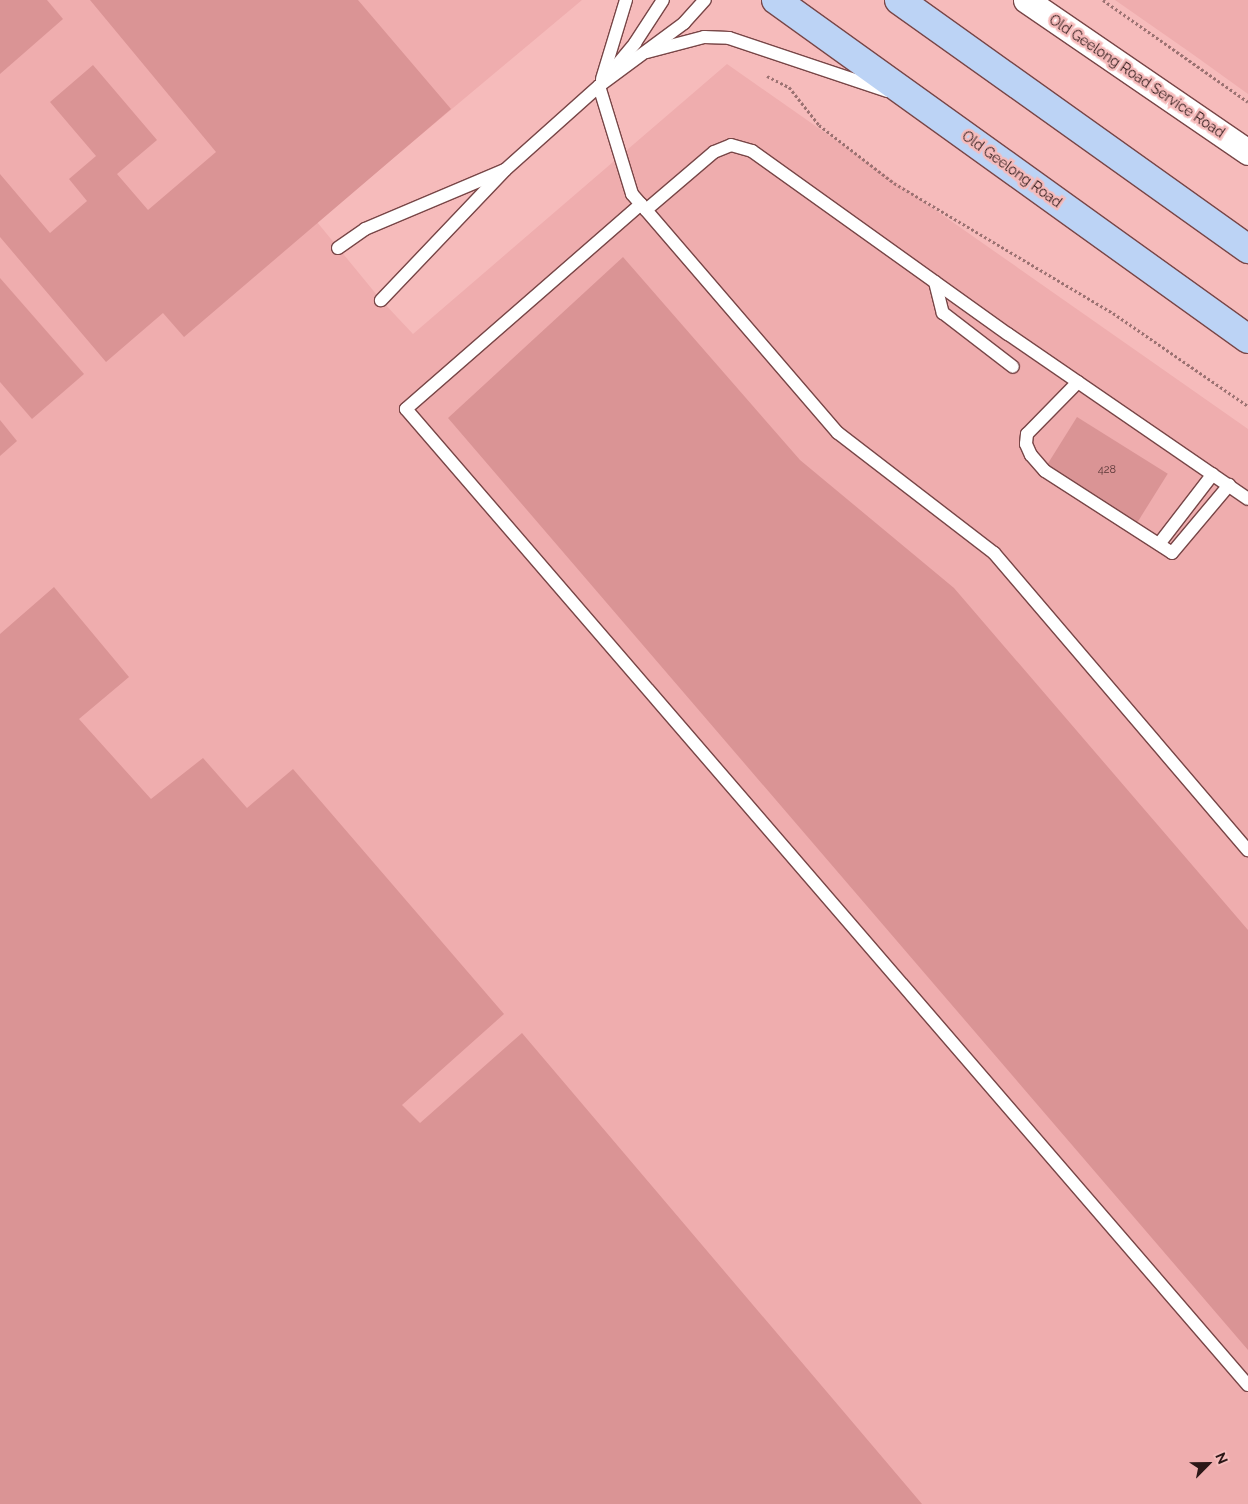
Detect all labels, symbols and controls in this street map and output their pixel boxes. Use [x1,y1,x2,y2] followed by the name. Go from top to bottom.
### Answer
[1046,11,1228,141] street label: Old Geelong Road Service Road
[959,127,1065,211] street label: Old Geelong Road
[1098,463,1116,477] house number: 428
[1183,1439,1233,1489] north arrow
[1212,1450,1231,1466] text: N

